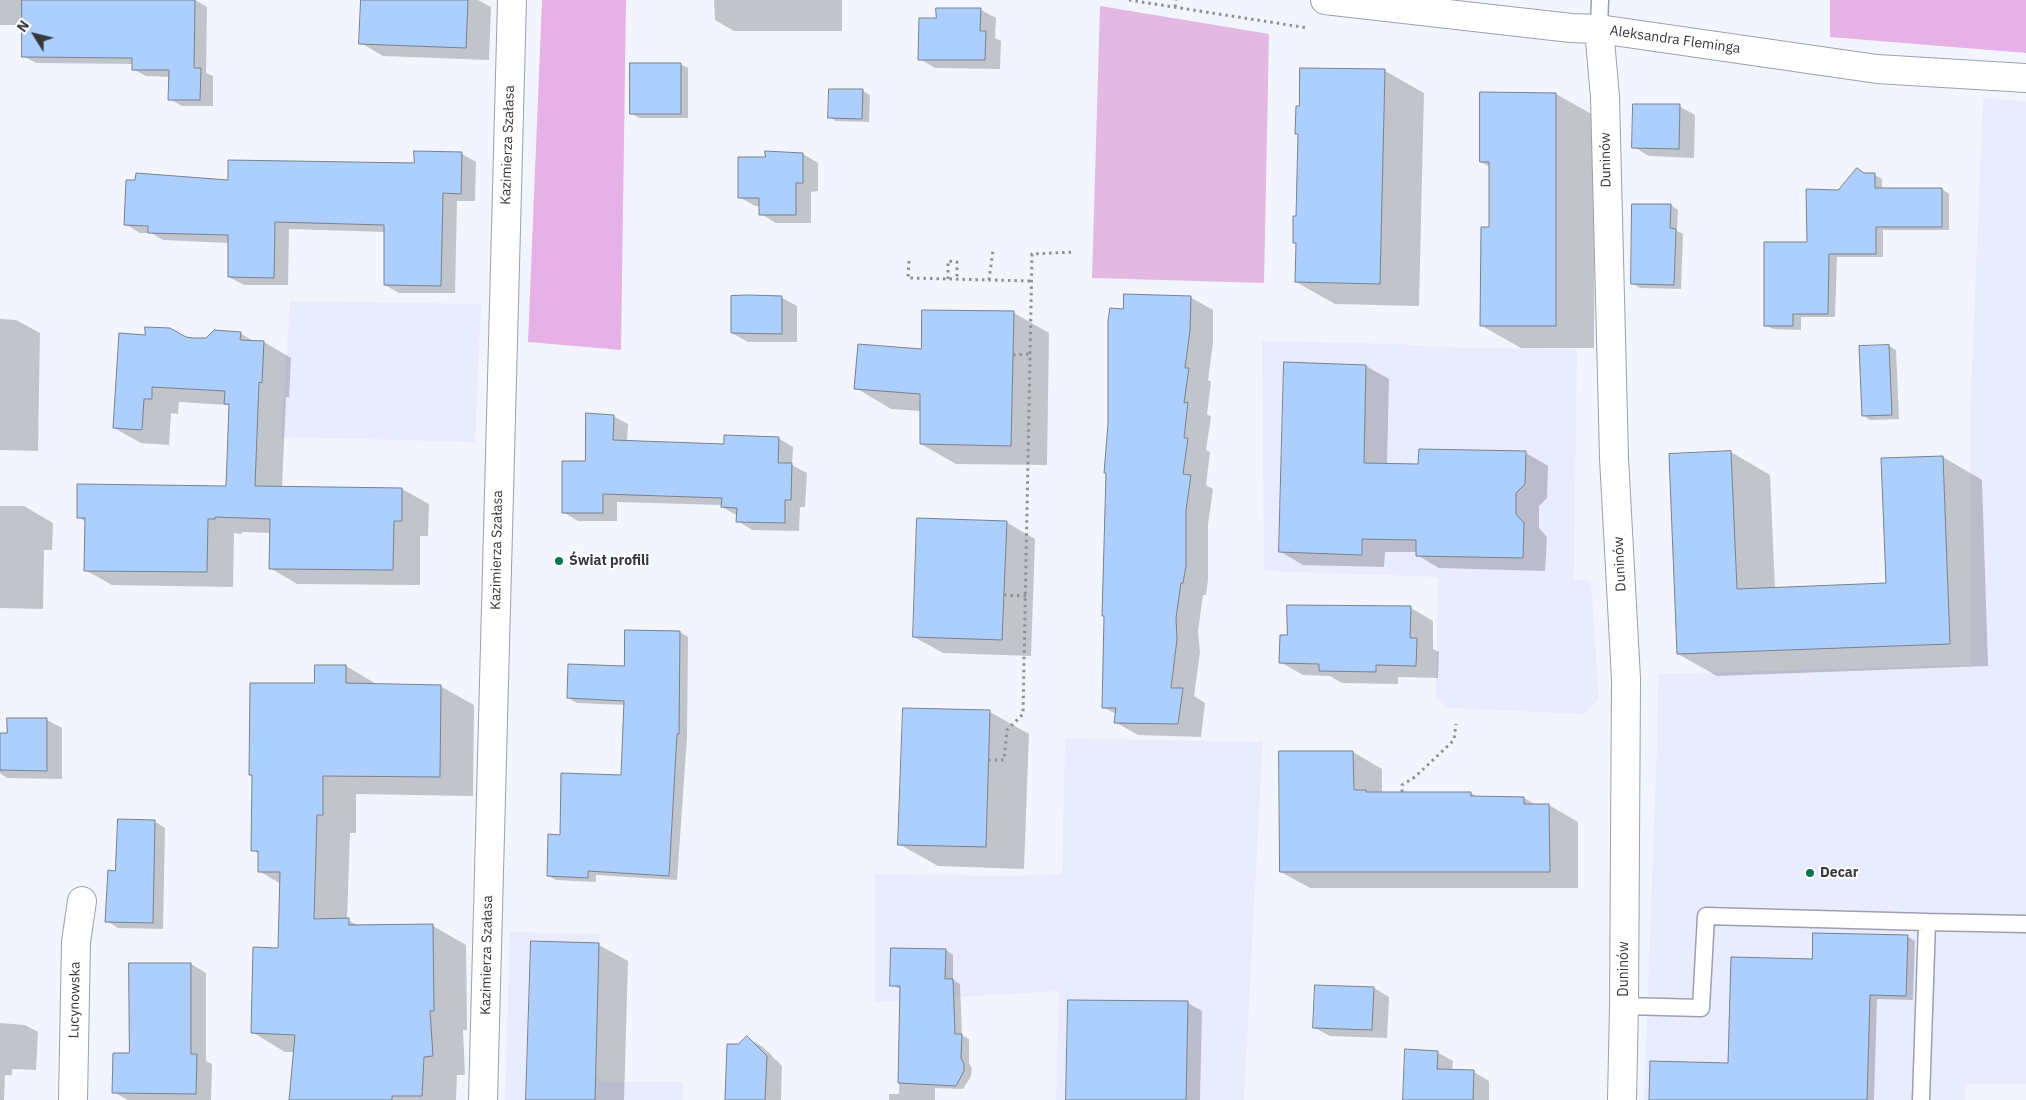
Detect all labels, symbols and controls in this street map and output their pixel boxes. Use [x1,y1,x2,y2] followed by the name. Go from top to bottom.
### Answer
[10,10,60,60] north arrow
[13,17,33,36] text: N
[1609,23,1741,57] street label: Aleksandra Fleminga
[498,85,518,205] street label: Kazimierza Szałasa
[1597,132,1615,188] street label: Duninów
[488,490,506,610] street label: Kazimierza Szałasa
[1610,536,1630,592] street label: Duninów
[569,553,649,569] place label: Świat profili
[553,555,565,567] marker: Świat profili
[1820,865,1858,881] place label: Decar
[1804,867,1816,879] marker: Decar
[478,895,496,1015] street label: Kazimierza Szałasa
[1616,941,1632,997] street label: Duninów
[66,961,84,1039] street label: Lucynowska

